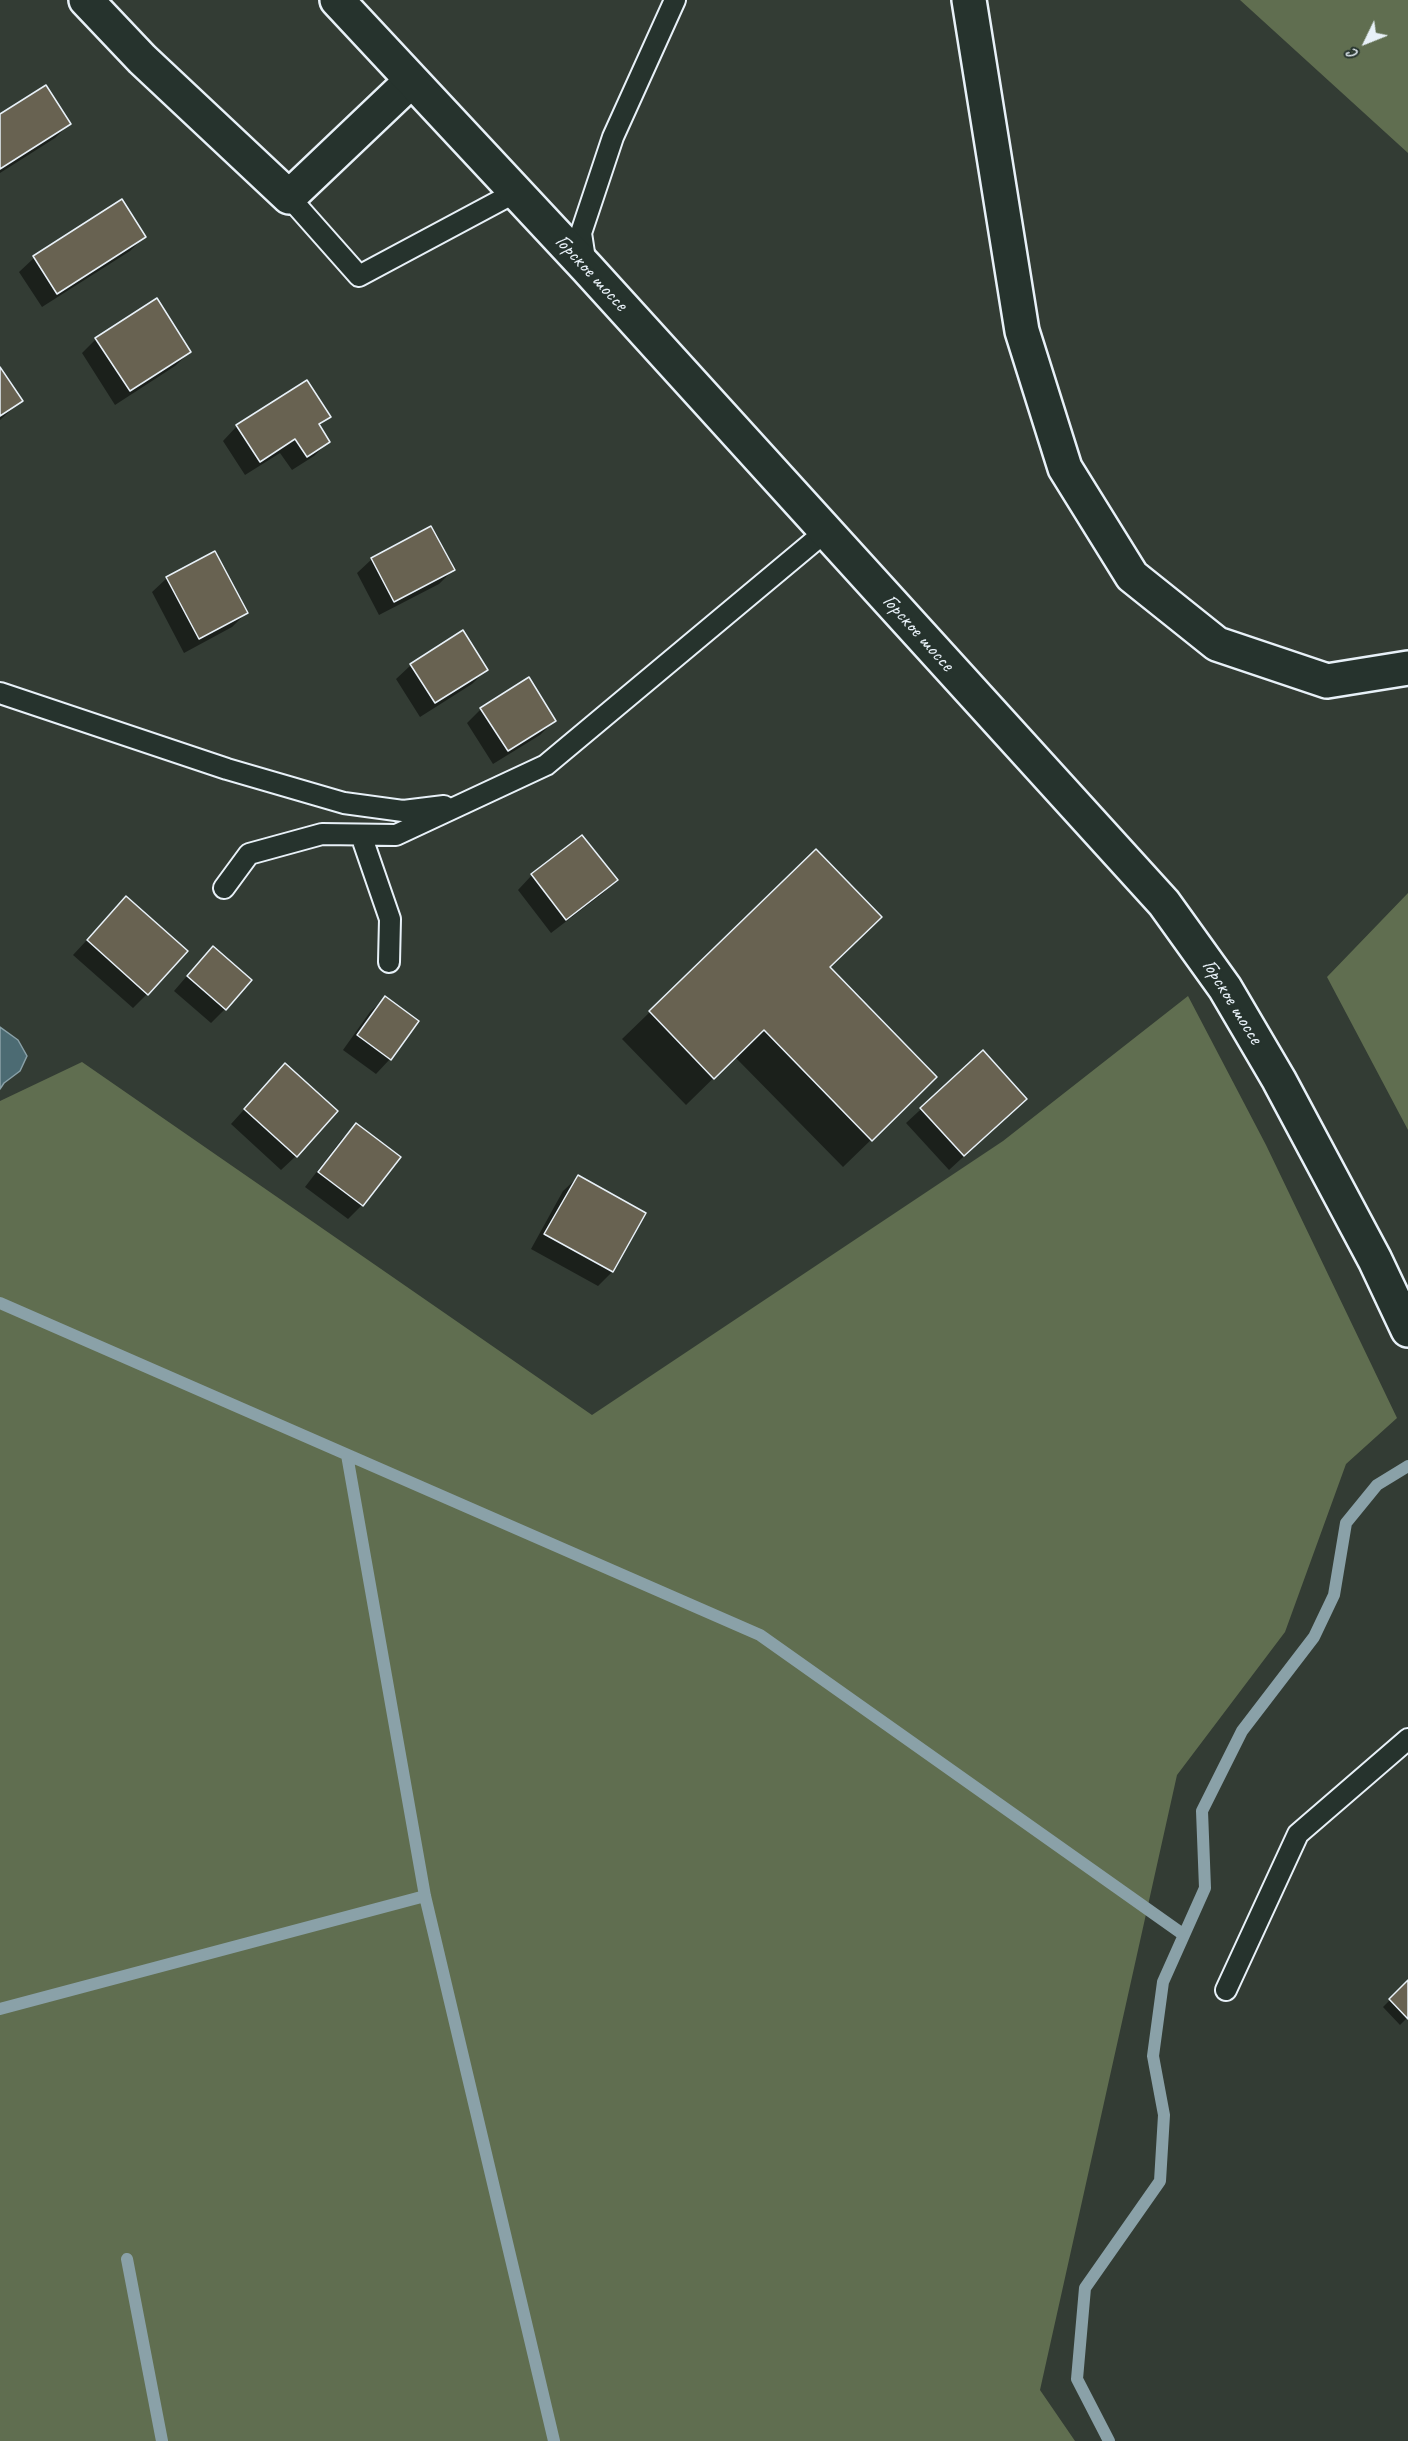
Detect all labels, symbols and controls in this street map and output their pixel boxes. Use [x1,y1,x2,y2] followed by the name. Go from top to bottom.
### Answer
[1336,12,1396,72] north arrow
[1343,45,1363,64] text: С
[549,229,633,317] street label: Горское шоссе
[877,589,959,677] street label: Горское шоссе
[1196,955,1268,1049] street label: Горское шоссе

